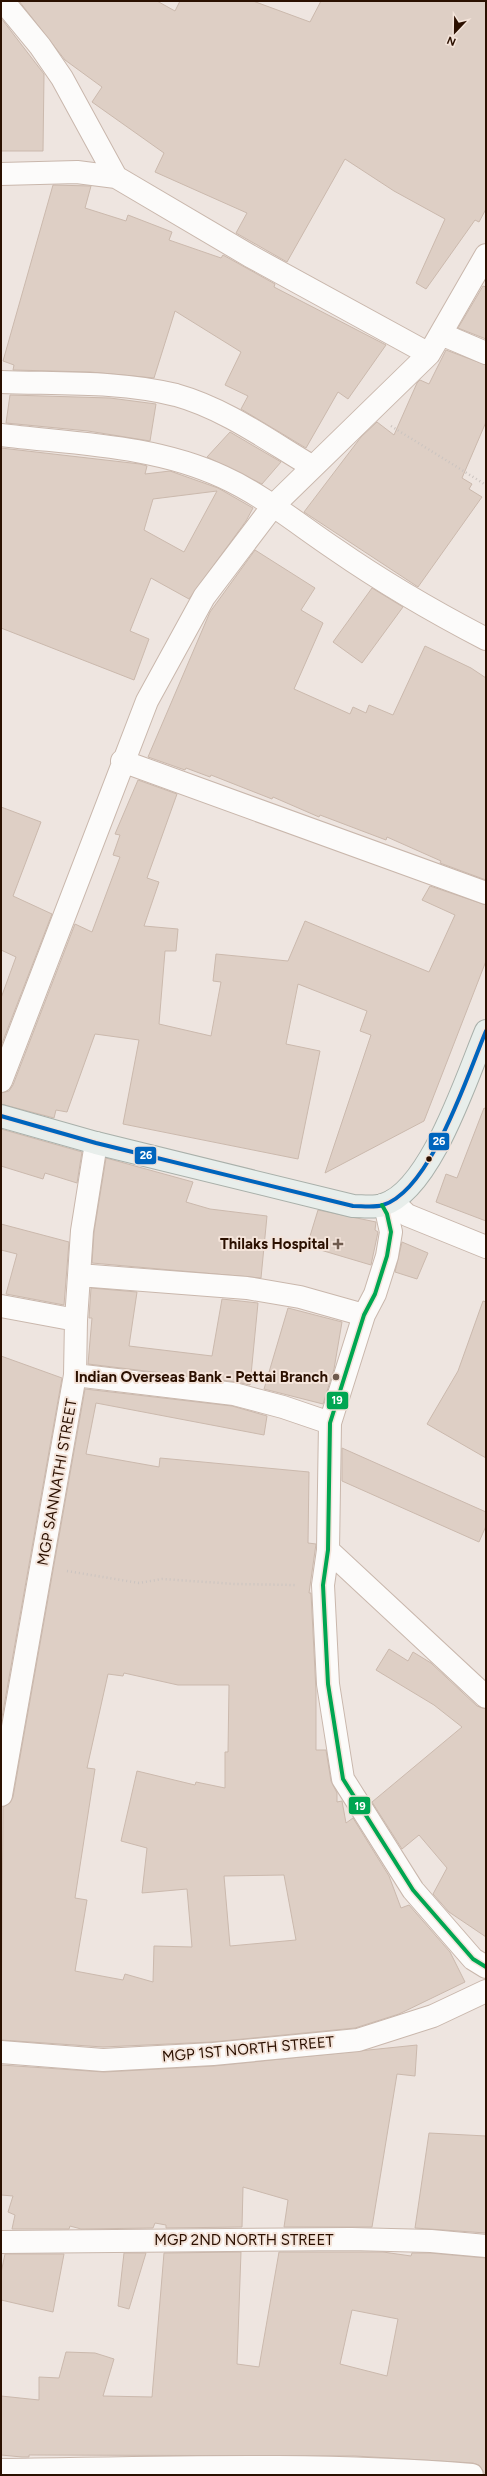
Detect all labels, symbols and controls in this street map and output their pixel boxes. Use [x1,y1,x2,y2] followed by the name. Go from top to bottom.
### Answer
[435,12,475,52] north arrow
[445,33,458,48] text: N
[428,1132,450,1151] line badge: 26
[433,1135,446,1148] text: 26
[134,1146,157,1165] line badge: 26
[140,1149,153,1162] text: 26
[424,1154,434,1164] unlabelled marker
[220,1235,329,1253] place label: Thilaks Hospital
[332,1238,344,1250] marker: Thilaks Hospital
[75,1368,328,1386] place label: Indian Overseas Bank - Pettai Branch
[331,1372,341,1382] marker: Indian Overseas Bank - Pettai Branch
[326,1391,349,1410] line badge: 19
[331,1394,343,1407] text: 19
[33,1396,81,1567] street label: MGP SANNATHI STREET
[348,1796,371,1815] line badge: 19
[354,1800,366,1813] text: 19
[161,2032,335,2065] street label: MGP 1ST NORTH STREET
[154,2231,334,2249] street label: MGP 2ND NORTH STREET

